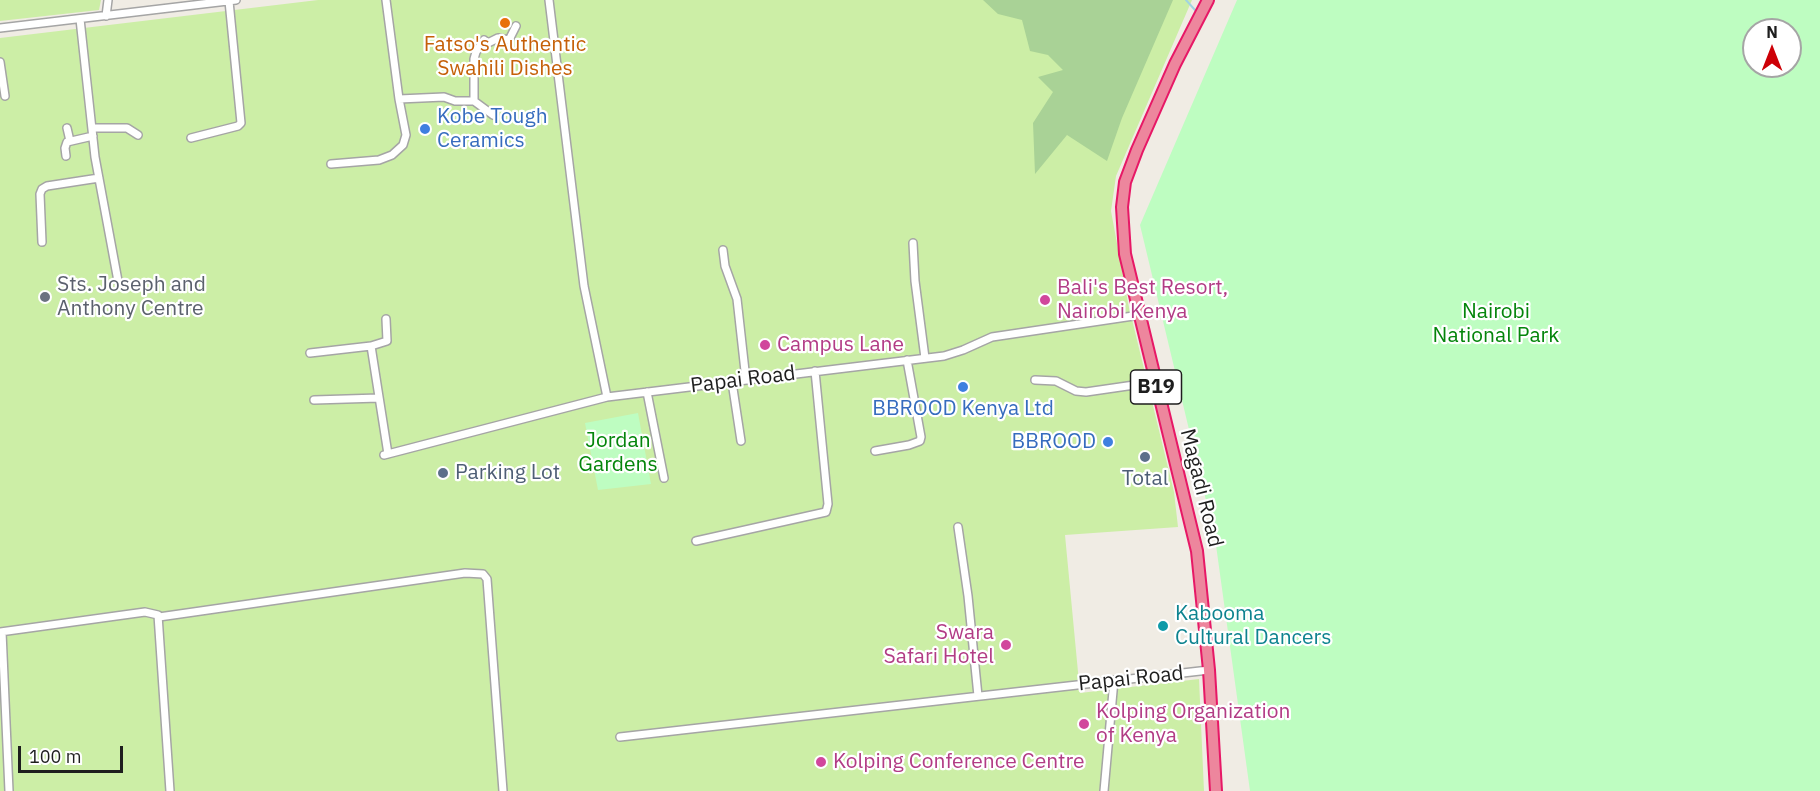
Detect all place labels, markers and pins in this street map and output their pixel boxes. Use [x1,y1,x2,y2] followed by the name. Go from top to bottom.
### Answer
[498,16,512,30] marker: Fatso's Authentic Swahili Dishes
[424,32,586,82] place label: Fatso's Authentic Swahili Dishes
[437,104,548,154] place label: Kobe Tough Ceramics
[418,122,432,136] marker: Kobe Tough Ceramics
[57,272,206,322] place label: Sts. Joseph and Anthony Centre
[1057,275,1228,325] place label: Bali's Best Resort, Nairobi Kenya
[38,290,52,304] marker: Sts. Joseph and Anthony Centre
[1038,293,1052,307] marker: Bali's Best Resort, Nairobi Kenya
[777,332,904,358] place label: Campus Lane
[758,338,772,352] marker: Campus Lane
[956,380,970,394] marker: BBROOD Kenya Ltd
[872,396,1054,422] place label: BBROOD Kenya Ltd
[1012,429,1096,455] place label: BBROOD
[1101,435,1115,449] marker: BBROOD
[1138,450,1152,464] marker: Total
[455,460,560,486] place label: Parking Lot
[436,466,450,480] marker: Parking Lot
[1122,466,1168,492] place label: Total
[1175,601,1332,651] place label: Kabooma Cultural Dancers
[1156,619,1170,633] marker: Kabooma Cultural Dancers
[884,620,994,670] place label: Swara Safari Hotel
[999,638,1013,652] marker: Swara Safari Hotel
[1096,699,1290,749] place label: Kolping Organization of Kenya
[1077,717,1091,731] marker: Kolping Organization of Kenya
[833,749,1085,775] place label: Kolping Conference Centre
[814,755,828,769] marker: Kolping Conference Centre

